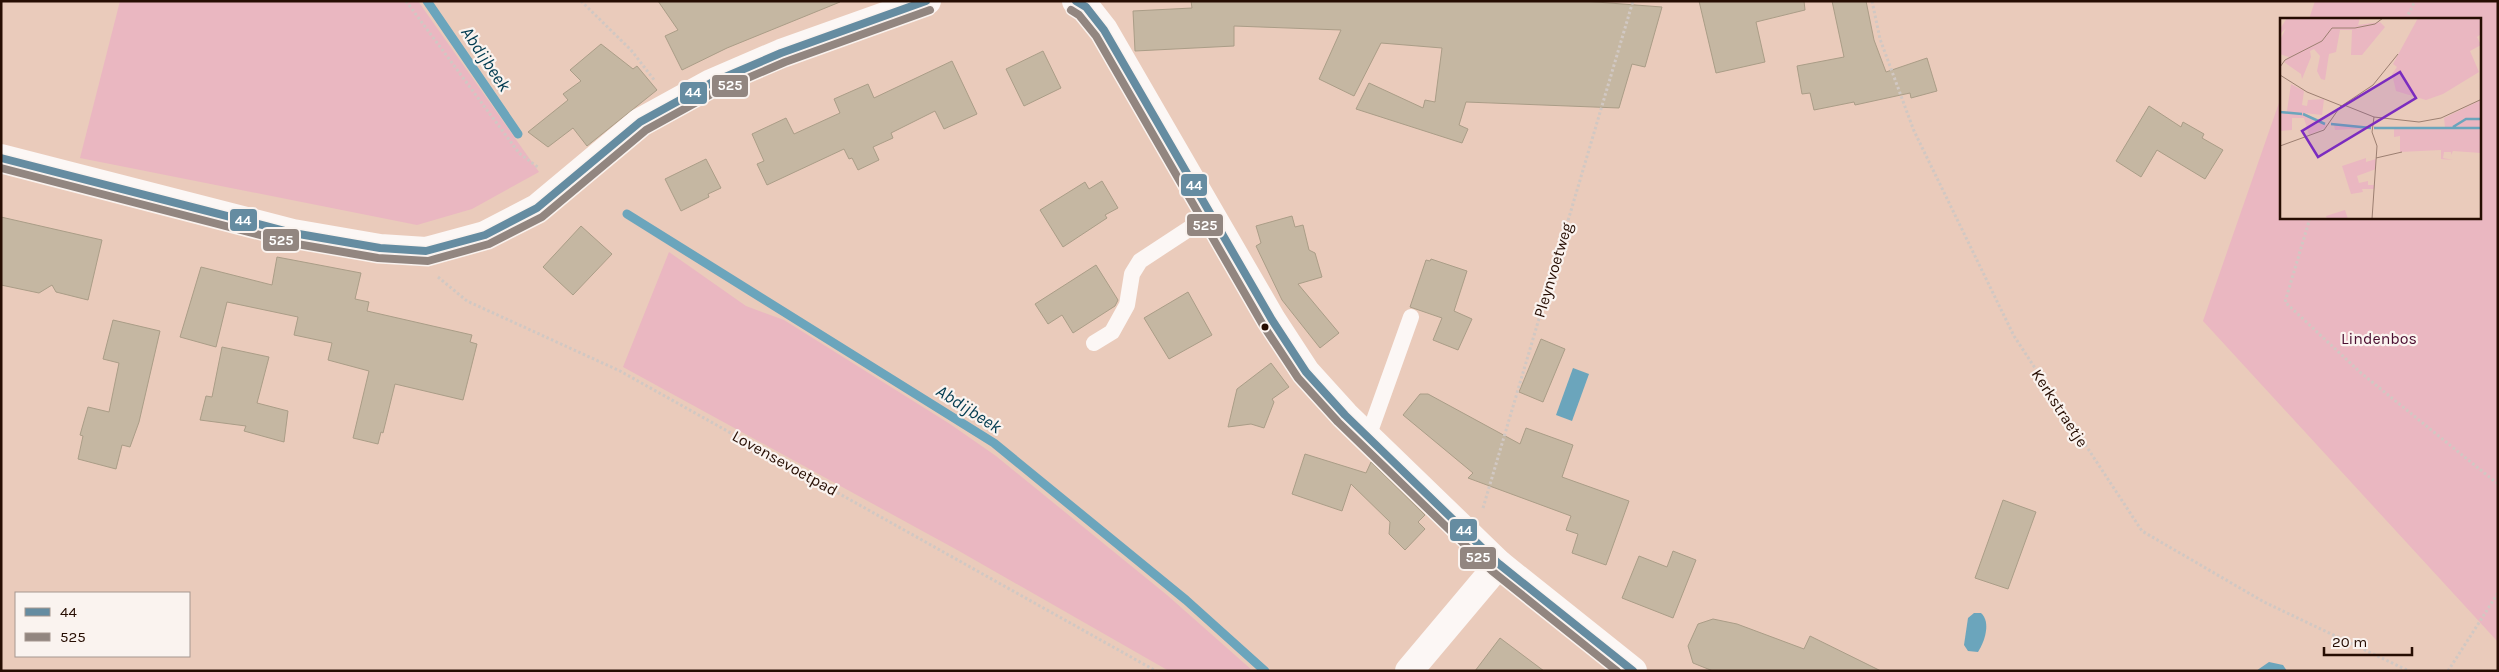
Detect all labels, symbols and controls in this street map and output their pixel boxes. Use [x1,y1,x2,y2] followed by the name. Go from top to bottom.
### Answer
[2280,18,2482,219] inset map
[456,22,516,96] water label: Abdijbeek
[711,74,749,98] line badge: 525
[718,77,742,94] text: 525
[679,81,708,105] line badge: 44
[685,84,702,101] text: 44
[1180,173,1208,197] line badge: 44
[1186,177,1203,194] text: 44
[229,208,258,232] line badge: 44
[235,212,252,229] text: 44
[1186,213,1224,237] line badge: 525
[1193,217,1217,234] text: 525
[1530,220,1576,320] street label: Pleynvoetweg
[262,228,300,252] line badge: 525
[269,232,293,249] text: 525
[1260,322,1270,332] unlabelled marker
[2341,329,2417,348] park label: Lindenbos
[2028,365,2092,451] street label: Kerkstraetje
[932,380,1007,439] water label: Abdijbeek
[729,426,841,500] street label: Lovensevoetpad
[1449,518,1478,542] line badge: 44
[1456,522,1473,539] text: 44
[1459,546,1497,570] line badge: 525
[1466,549,1490,566] text: 525
[15,592,190,657] legend
[60,603,77,621] text: 44
[2324,624,2412,656] scale bar
[60,628,86,646] text: 525
[2332,633,2367,651] text: 20 m

